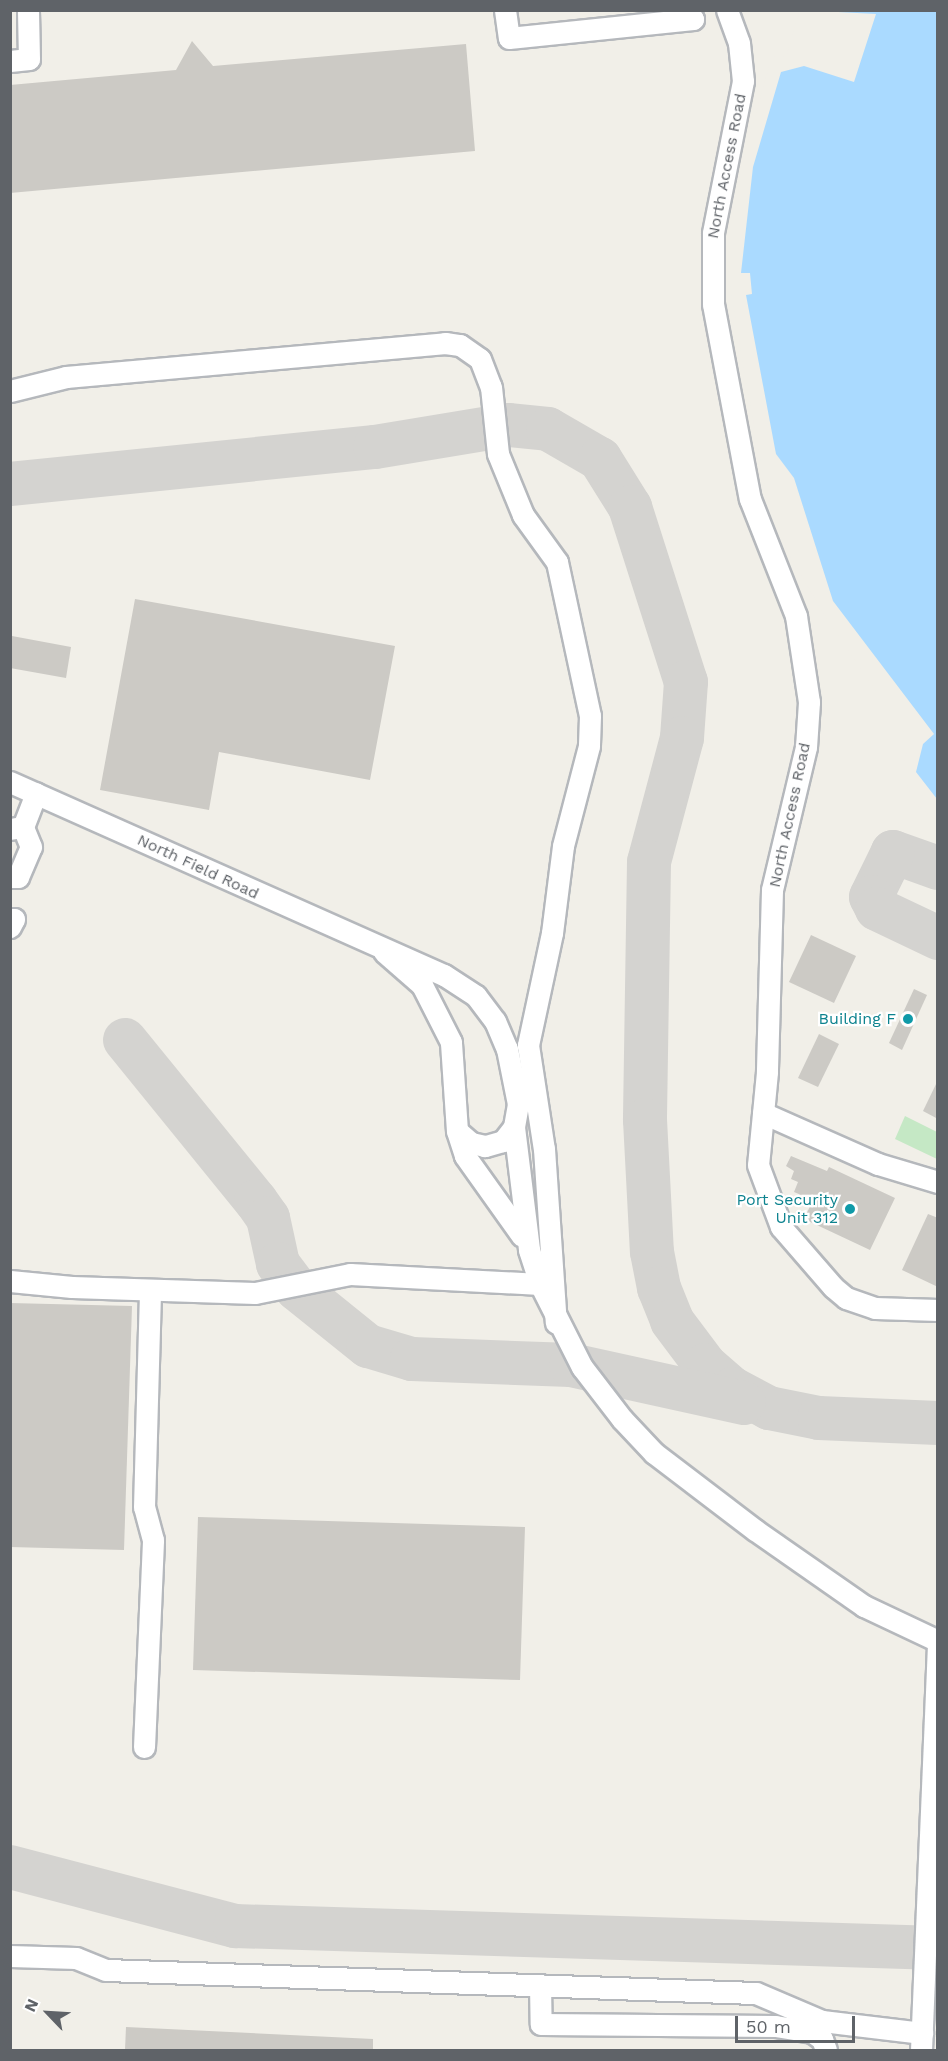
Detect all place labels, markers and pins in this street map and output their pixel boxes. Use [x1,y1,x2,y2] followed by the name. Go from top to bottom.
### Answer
[819,1009,896,1029] place label: Building F
[901,1012,915,1026] marker: Building F
[737,1190,838,1228] place label: Port Security Unit 312
[843,1202,857,1216] marker: Port Security Unit 312

